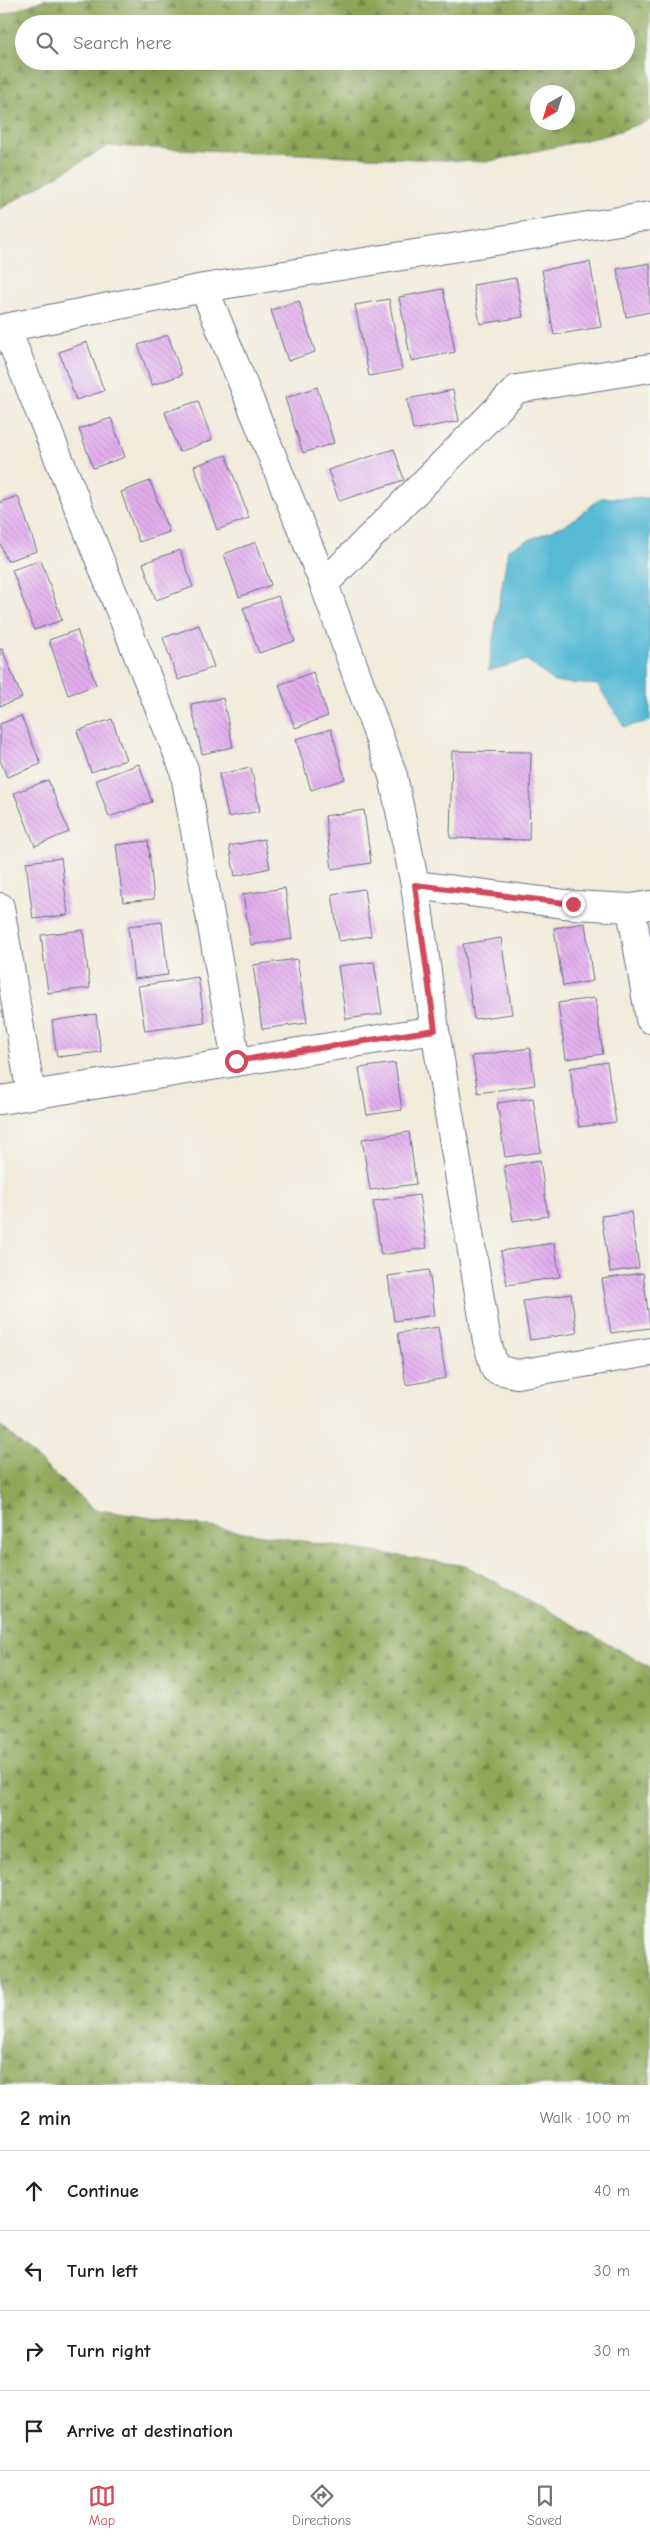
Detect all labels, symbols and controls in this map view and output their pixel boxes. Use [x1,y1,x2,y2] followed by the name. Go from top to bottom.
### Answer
[15,15,635,70] search box
[33,29,61,57] icon: search
[73,32,172,54] text: Search here
[530,85,575,130] north arrow
[562,893,585,916] route end
[225,1050,248,1073] route start
[20,2106,71,2130] text: 2 min
[540,2109,630,2127] text: Walk · 100 m
[20,2177,48,2205] icon: ahead
[67,2180,139,2202] text: Continue
[594,2182,630,2200] text: 40 m
[20,2257,48,2285] icon: left
[67,2260,138,2282] text: Turn left
[594,2262,630,2280] text: 30 m
[20,2337,48,2365] icon: right
[67,2340,151,2362] text: Turn right
[594,2342,630,2360] text: 30 m
[20,2417,48,2445] icon: arrive
[67,2420,233,2442] text: Arrive at destination
[88,2482,116,2529] tab: Map
[292,2482,351,2529] tab: Directions
[527,2482,562,2529] tab: Saved

